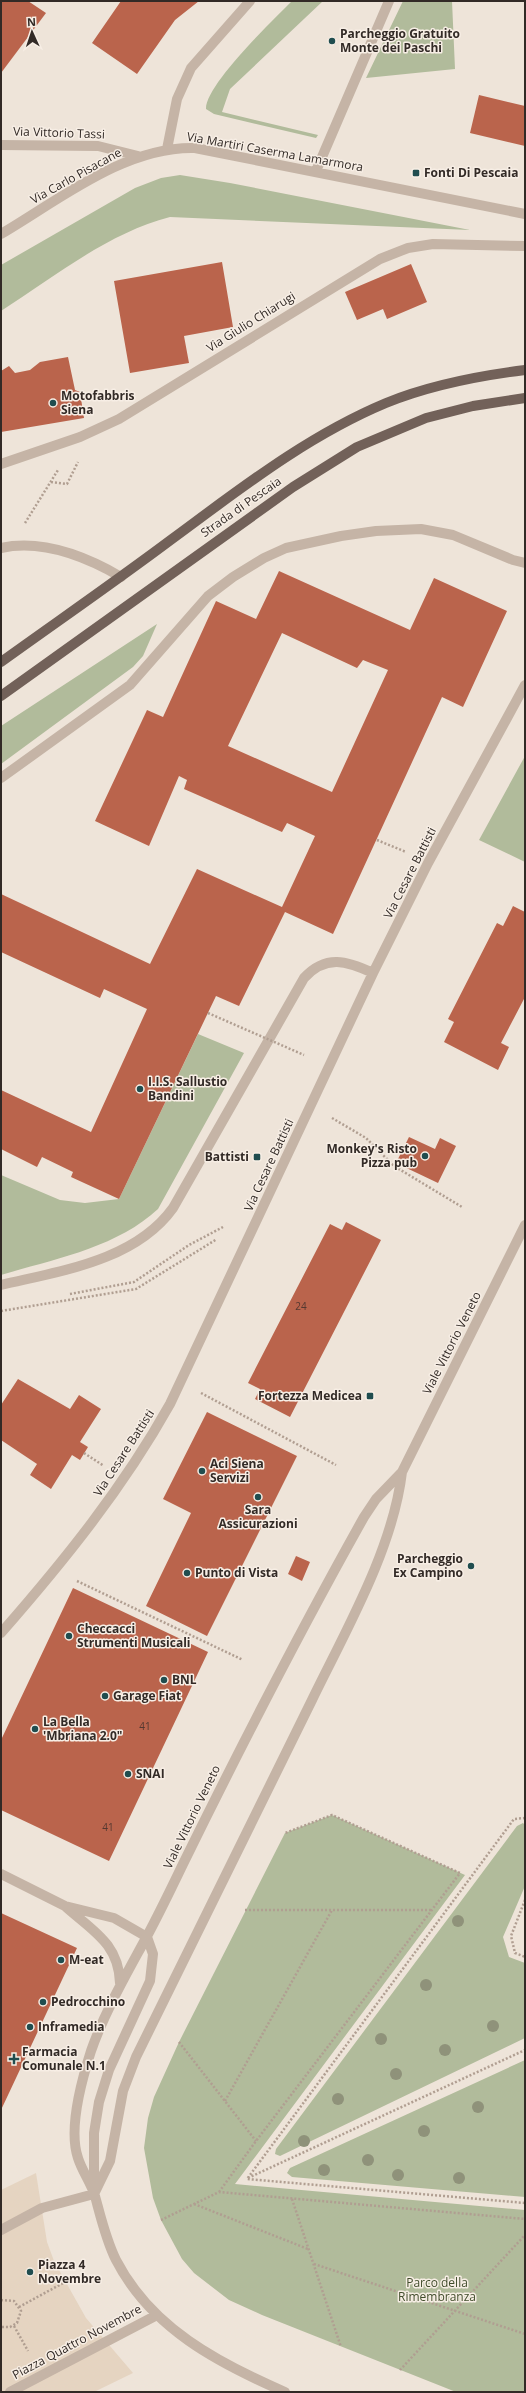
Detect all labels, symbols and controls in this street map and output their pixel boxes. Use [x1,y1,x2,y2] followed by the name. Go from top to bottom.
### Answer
[12,12,52,52] north arrow
[27,14,36,29] text: N
[340,25,460,56] place label: Parcheggio Gratuito Monte dei Paschi
[327,36,337,46] marker: Parcheggio Gratuito Monte dei Paschi
[13,122,105,143] street label: Via Vittorio Tassi
[186,128,365,175] street label: Via Martiri Caserma Lamarmora
[27,143,125,208] street label: Via Carlo Pisacane
[424,164,518,181] place label: Fonti Di Pescaia
[411,168,421,178] marker: Fonti Di Pescaia
[203,287,298,356] street label: Via Giulio Chiarugi
[61,387,135,418] place label: Motofabbris Siena
[48,398,58,408] marker: Motofabbris Siena
[197,472,284,541] street label: Strada di Pescaia
[379,824,440,921] street label: Via Cesare Battisti
[148,1073,227,1104] place label: I.I.S. Sallustio Bandini
[135,1084,145,1094] marker: I.I.S. Sallustio Bandini
[240,1116,297,1214] street label: Via Cesare Battisti
[327,1140,417,1171] place label: Monkey's Risto Pizza pub
[205,1148,249,1165] place label: Battisti
[420,1151,430,1161] marker: Monkey's Risto Pizza pub
[252,1152,262,1162] marker: Battisti
[418,1288,485,1397] street label: Viale Vittorio Veneto
[295,1299,307,1313] house number: 24
[258,1387,362,1404] place label: Fortezza Medicea
[365,1391,375,1401] marker: Fortezza Medicea
[89,1406,158,1499] street label: Via Cesare Battisti
[210,1455,264,1486] place label: Aci Siena Servizi
[197,1466,207,1476] marker: Aci Siena Servizi
[253,1492,263,1502] marker: Sara Assicurazioni
[218,1501,298,1532] place label: Sara Assicurazioni
[393,1550,463,1581] place label: Parcheggio Ex Campino
[466,1561,476,1571] marker: Parcheggio Ex Campino
[195,1564,278,1581] place label: Punto di Vista
[182,1568,192,1578] marker: Punto di Vista
[77,1620,190,1651] place label: Checcacci Strumenti Musicali
[64,1631,74,1641] marker: Checcacci Strumenti Musicali
[172,1671,197,1688] place label: BNL
[159,1675,169,1685] marker: BNL
[113,1687,181,1704] place label: Garage Fiat
[100,1691,110,1701] marker: Garage Fiat
[43,1713,123,1744] place label: La Bella 'Mbriana 2.0"
[139,1719,151,1733] house number: 41
[30,1724,40,1734] marker: La Bella 'Mbriana 2.0"
[159,1762,224,1871] street label: Viale Vittorio Veneto
[136,1765,165,1782] place label: SNAI
[123,1769,133,1779] marker: SNAI
[102,1820,114,1834] house number: 41
[69,1951,104,1968] place label: M-eat
[56,1955,66,1965] marker: M-eat
[51,1993,125,2010] place label: Pedrocchino
[38,1997,48,2007] marker: Pedrocchino
[38,2018,105,2035] place label: Inframedia
[25,2022,35,2032] marker: Inframedia
[22,2043,106,2074] place label: Farmacia Comunale N.1
[9,2054,19,2064] marker: Farmacia Comunale N.1
[38,2256,101,2287] place label: Piazza 4 Novembre
[25,2267,35,2277] marker: Piazza 4 Novembre
[398,2274,476,2305] park label: Parco della Rimembranza
[9,2300,145,2383] street label: Piazza Quattro Novembre

